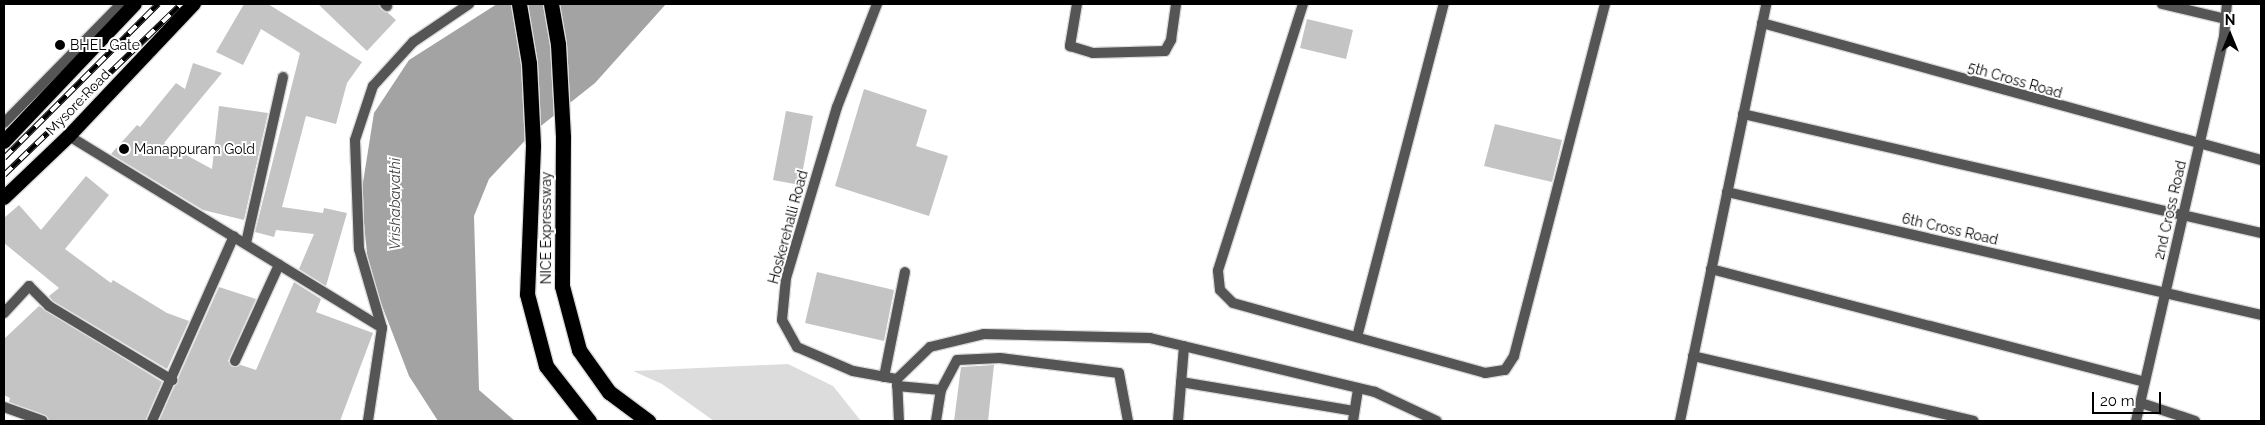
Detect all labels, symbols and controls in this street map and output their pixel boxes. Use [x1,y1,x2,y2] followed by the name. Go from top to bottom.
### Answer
[2205,10,2255,60] north arrow
[2225,12,2235,28] text: N
[70,37,140,53] place label: BHEL Gate
[54,39,66,51] marker: BHEL Gate
[1966,59,2064,101] street label: 5th Cross Road
[42,66,114,138] street label: Mysore Road
[134,141,255,157] place label: Manappuram Gold
[118,143,130,155] marker: Manappuram Gold
[387,158,405,250] water label: Vrishabavathi
[2150,159,2190,261] street label: 2nd Cross Road
[765,168,811,286] street label: Hoskerehalli Road
[538,172,554,284] street label: NICE Expressway
[1900,210,2000,248] street label: 6th Cross Road
[2095,382,2164,414] scale bar
[2100,392,2135,410] text: 20 m

